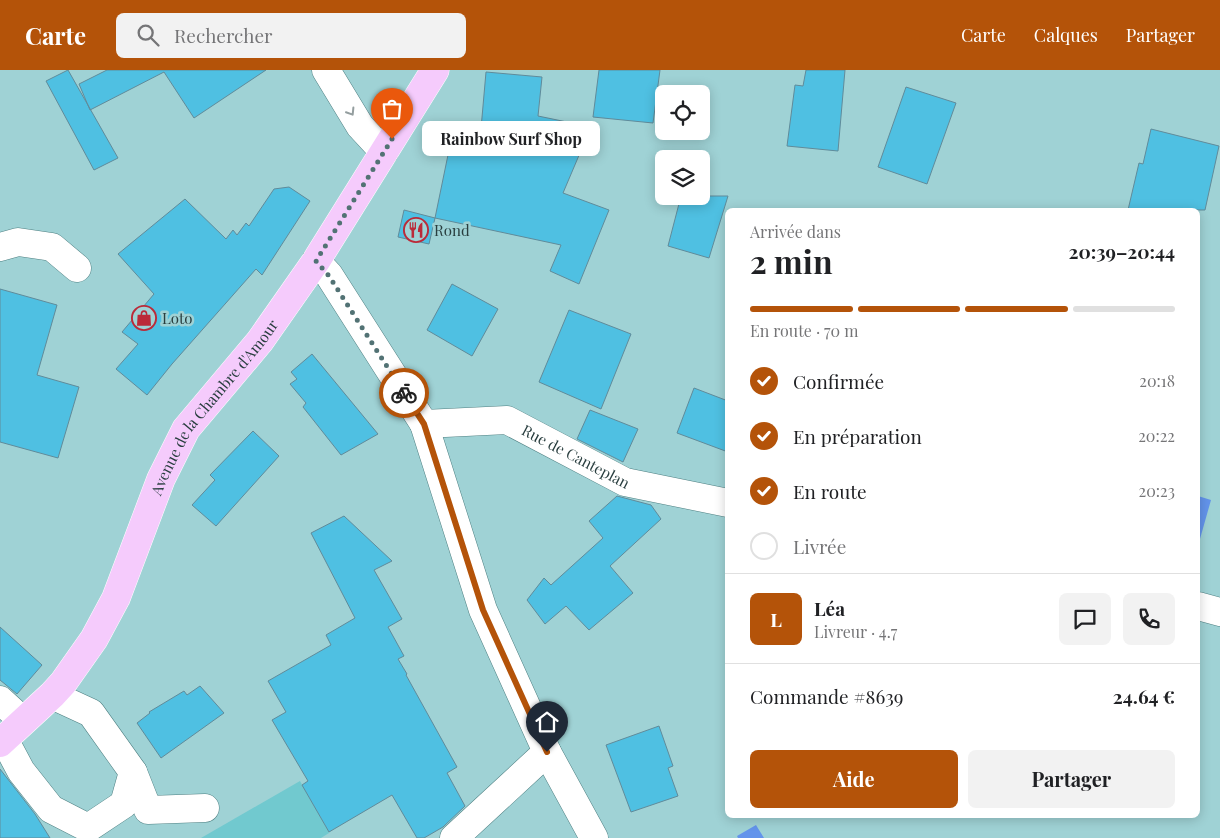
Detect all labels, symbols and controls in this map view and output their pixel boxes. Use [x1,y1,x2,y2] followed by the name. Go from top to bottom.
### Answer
[116,13,466,58] search box
[25,19,86,51] text: Carte
[134,21,162,49] icon: search
[174,22,273,48] text: Rechercher
[961,23,1006,47] text: Carte
[1034,23,1098,47] text: Calques
[1126,23,1195,47] text: Partager
[655,85,710,205] map controls
[655,85,710,140] button: locate
[371,88,413,139] pin
[378,95,406,123] icon: bag
[345,106,355,115] one-way arrow
[422,122,600,156] callout: Rainbow Surf Shop
[440,128,582,149] text: Rainbow Surf Shop
[655,150,710,205] button: layers
[403,217,429,243] restaurant icon: Rond
[434,220,470,240] place label: Rond
[750,221,841,242] text: Arrivée dans
[1068,238,1175,264] text: 20:39–20:44
[750,239,833,282] text: 2 min
[131,305,157,331] shop icon: Loto
[162,308,193,328] place label: Loto
[145,315,282,499] street label: Avenue de la Chambre d'Amour
[750,320,858,341] text: En route · 70 m
[750,367,778,395] icon: check
[379,368,429,418] courier
[793,368,884,394] text: Confirmée
[1139,370,1175,391] text: 20:18
[390,379,418,407] icon: bike
[519,420,633,493] street label: Rue de Canteplan
[750,422,778,450] icon: check
[793,423,922,449] text: En préparation
[1138,425,1175,446] text: 20:22
[750,477,778,505] icon: check
[793,478,867,504] text: En route
[1139,480,1175,501] text: 20:23
[793,533,846,559] text: Livrée
[1059,593,1111,645] button: chat
[1123,593,1175,645] button: phone
[814,595,845,621] text: Léa
[770,606,782,632] text: L
[814,621,897,642] text: Livreur · 4.7
[750,683,903,709] text: Commande #8639
[1113,683,1175,709] text: 24.64 €
[526,701,568,752] pin
[533,708,561,736] icon: home
[750,750,958,808] button: Aide
[968,750,1175,808] button: Partager

